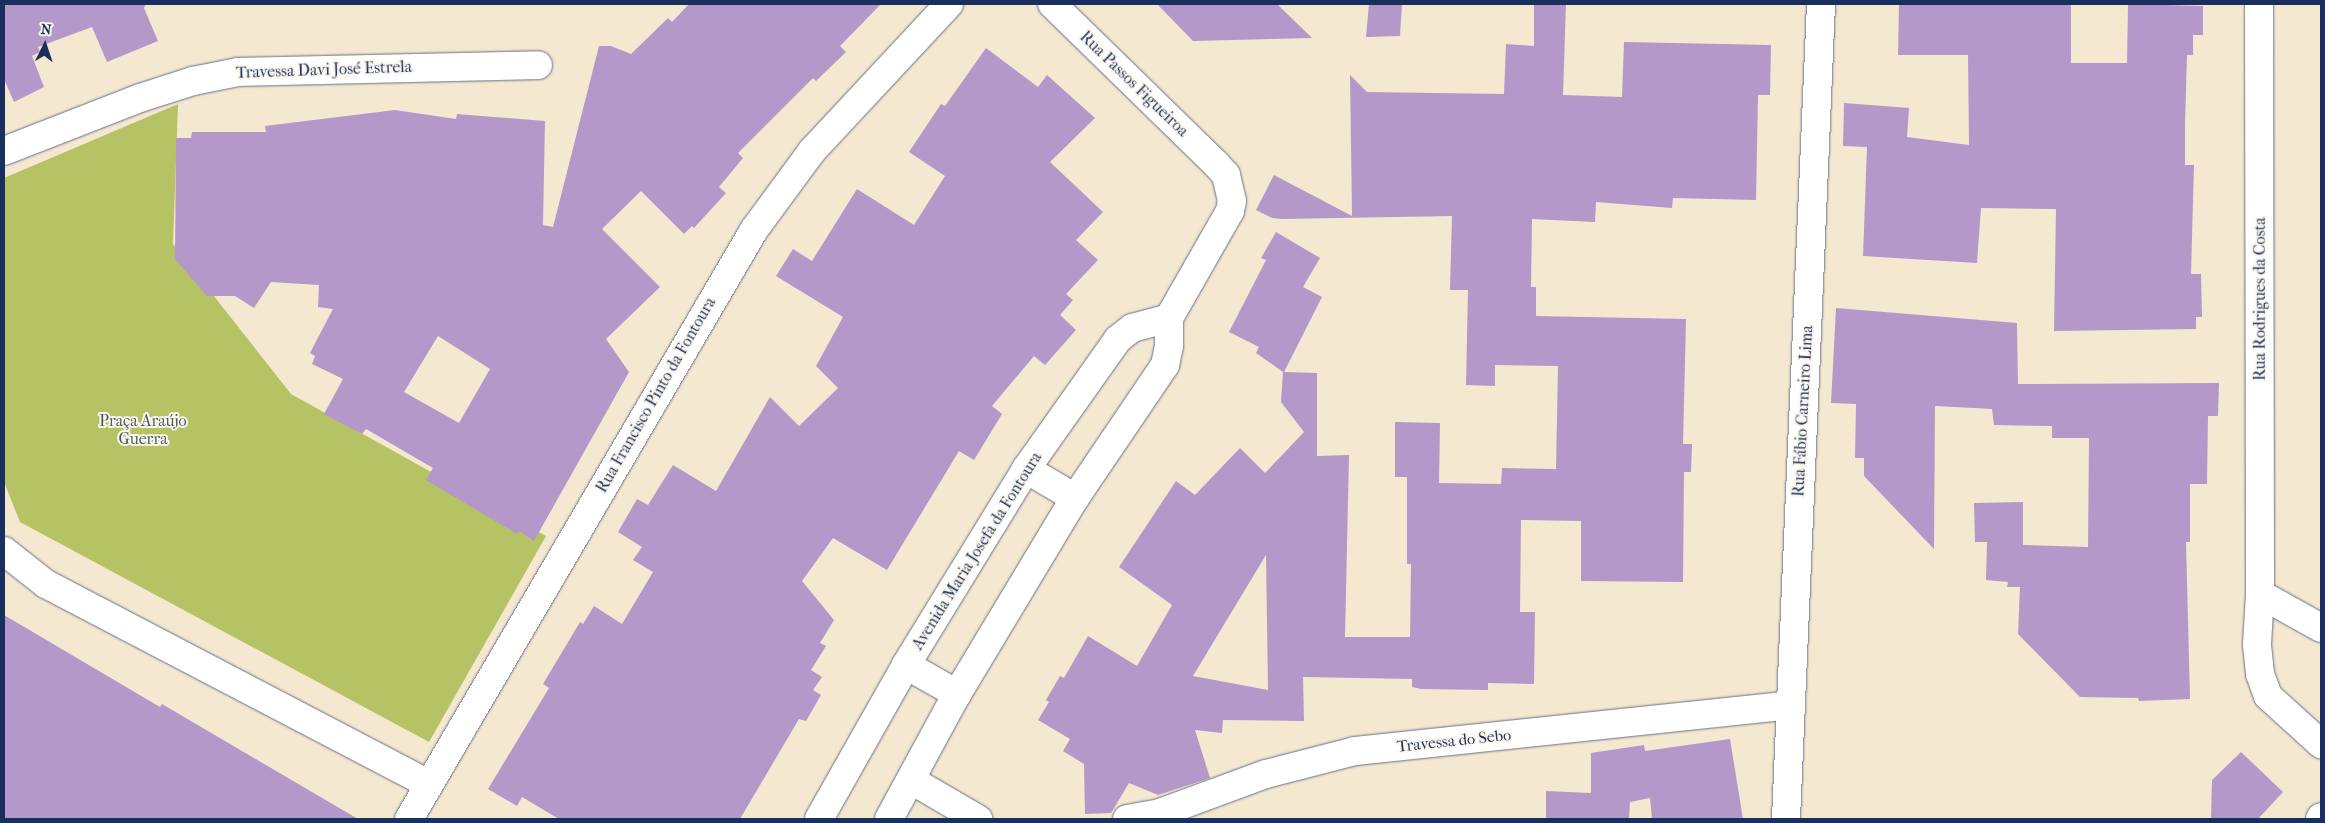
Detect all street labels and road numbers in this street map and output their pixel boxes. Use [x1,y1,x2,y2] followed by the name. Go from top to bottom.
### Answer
[1076,27,1192,141] street label: Rua Passos Figueiroa
[236,57,412,83] street label: Travessa Davi José Estrela
[2250,217,2270,381] street label: Rua Rodrigues da Costa
[592,294,720,496] street label: Rua Francisco Pinto da Fontoura
[1789,325,1817,497] street label: Rua Fábio Carneiro Lima
[908,449,1046,653] street label: Avenida Maria Josefa da Fontoura
[1396,725,1512,757] street label: Travessa do Sebo

